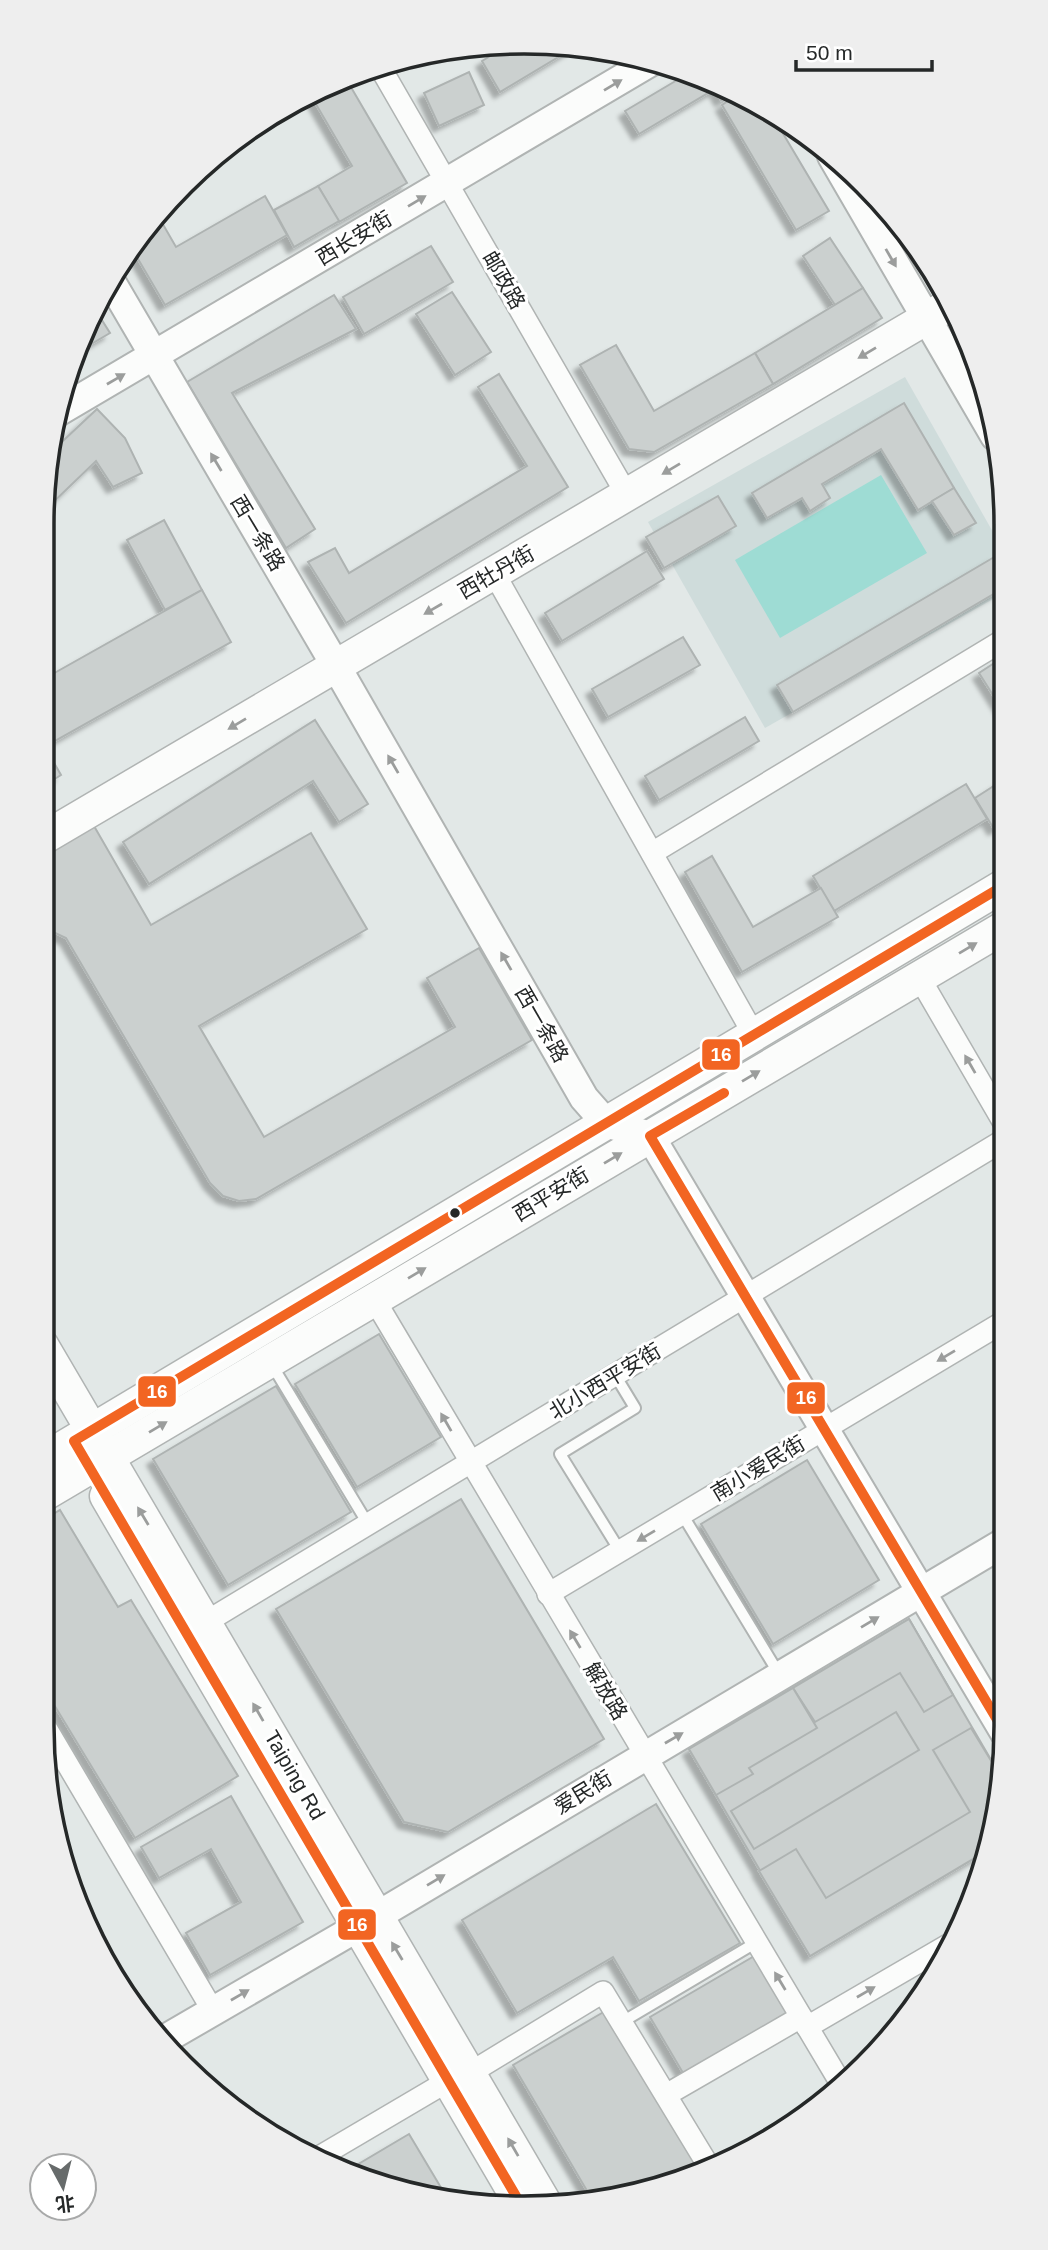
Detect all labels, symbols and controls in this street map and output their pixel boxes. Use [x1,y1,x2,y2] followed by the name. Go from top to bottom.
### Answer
[796,28,932,72] scale bar
[806,41,853,64] text: 50 m
[603,78,622,91] one-way arrow
[407,194,426,207] one-way arrow
[312,207,396,269] street label: 西长安街
[478,247,530,313] street label: 邮政路
[884,248,897,267] one-way arrow
[857,347,877,359] one-way arrow
[106,373,125,385] one-way arrow
[210,452,223,471] one-way arrow
[661,463,681,475] one-way arrow
[227,491,289,575] street label: 西一条路
[454,541,538,603] street label: 西牡丹街
[423,603,442,615] one-way arrow
[227,718,246,731] one-way arrow
[387,754,399,774] one-way arrow
[959,942,978,955] one-way arrow
[500,952,512,971] one-way arrow
[511,982,573,1066] street label: 西一条路
[701,1038,741,1071] line badge: 16
[710,1044,732,1065] text: 16
[963,1054,976,1073] one-way arrow
[742,1070,761,1083] one-way arrow
[604,1152,623,1164] one-way arrow
[509,1163,593,1225] street label: 西平安街
[448,1206,462,1220] unlabelled marker
[408,1267,427,1280] one-way arrow
[545,1339,665,1423] street label: 北小西平安街
[937,1350,956,1363] one-way arrow
[137,1375,177,1408] line badge: 16
[146,1381,168,1402] text: 16
[786,1381,826,1415] line badge: 16
[795,1387,817,1408] text: 16
[440,1413,452,1432] one-way arrow
[148,1421,168,1433] one-way arrow
[707,1431,809,1505] street label: 南小爱民街
[137,1506,149,1525] one-way arrow
[636,1530,655,1542] one-way arrow
[860,1616,879,1629] one-way arrow
[569,1629,581,1648] one-way arrow
[580,1658,632,1724] street label: 解放路
[252,1702,264,1721] one-way arrow
[260,1726,330,1824] street label: Taiping Rd
[664,1732,683,1744] one-way arrow
[550,1766,616,1818] street label: 爱民街
[427,1874,446,1886] one-way arrow
[337,1908,377,1941] line badge: 16
[346,1914,368,1935] text: 16
[391,1941,403,1960] one-way arrow
[773,1972,786,1991] one-way arrow
[856,1987,876,1999] one-way arrow
[231,1989,250,2001] one-way arrow
[507,2137,519,2156] one-way arrow
[28,2152,98,2222] north arrow
[54,2192,76,2215] text: 北

